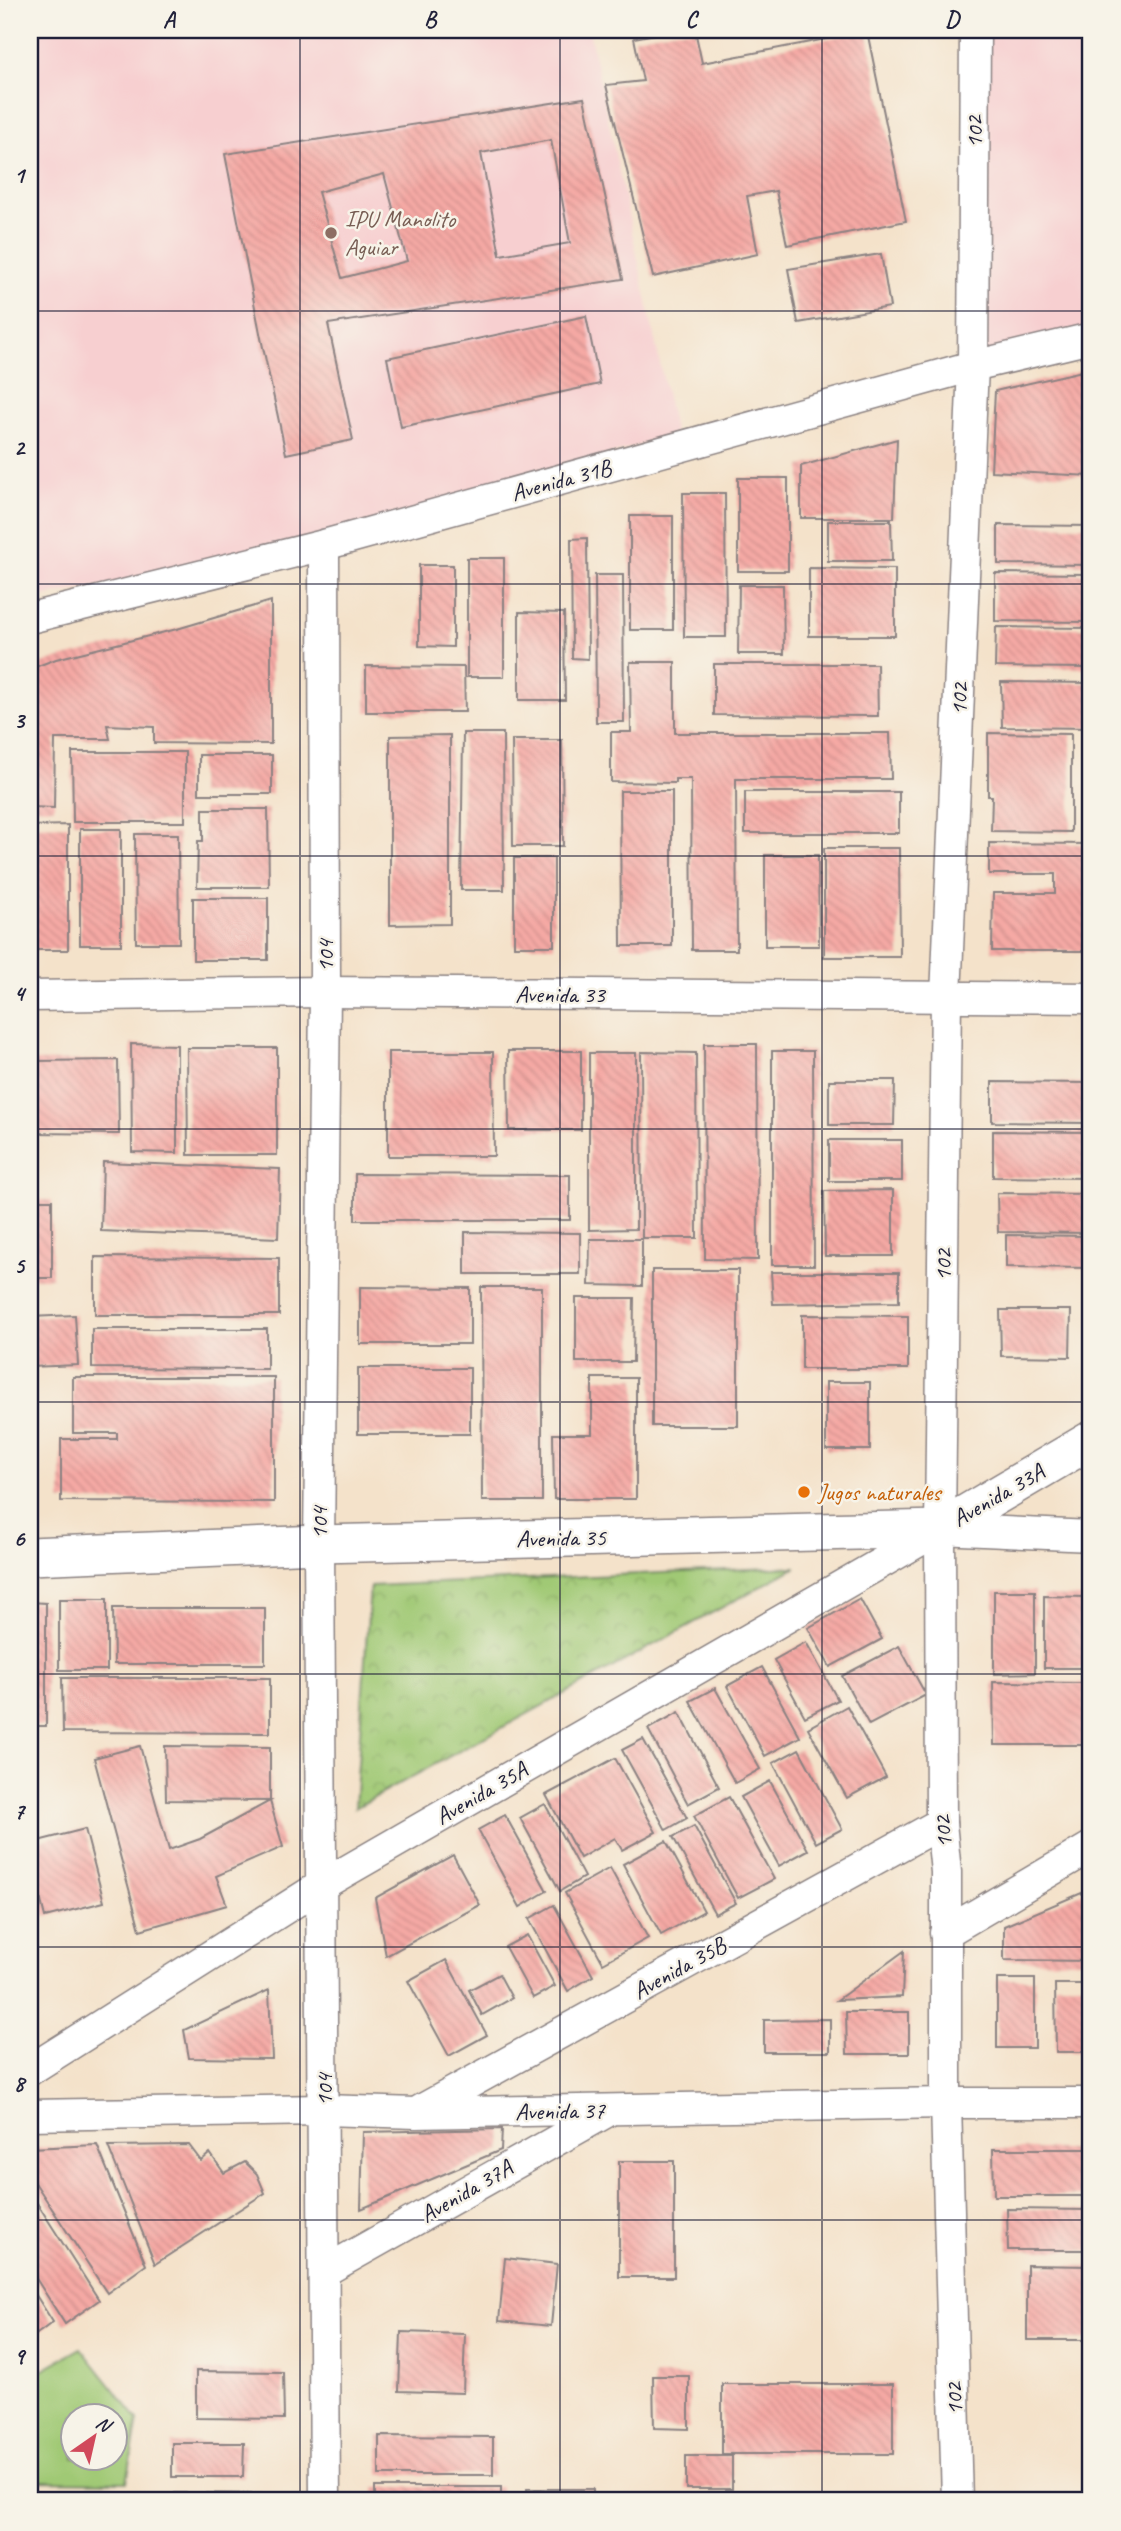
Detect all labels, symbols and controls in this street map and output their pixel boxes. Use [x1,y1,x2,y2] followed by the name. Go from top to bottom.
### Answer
[163,5,177,34] text: A
[424,5,438,34] text: B
[686,5,700,34] text: C
[945,5,961,34] text: D
[959,114,989,148] street label: 102
[14,161,27,190] text: 1
[345,204,457,262] place label: IPU Manolito Aguiar
[323,225,339,241] marker: IPU Manolito Aguiar
[14,433,27,462] text: 2
[508,452,616,508] street label: Avenida 31B
[943,680,975,716] street label: 102
[14,706,27,735] text: 3
[310,938,340,972] street label: 104
[14,979,27,1008] text: 4
[515,979,607,1009] street label: Avenida 33
[928,1246,958,1281] street label: 102
[14,1251,26,1280] text: 5
[946,1456,1050,1533] street label: Avenida 33A
[817,1477,943,1507] place label: Jugos naturales
[796,1484,812,1500] marker: Jugos naturales
[304,1505,334,1539] street label: 104
[516,1522,607,1554] street label: Avenida 35
[14,1524,27,1553] text: 6
[429,1754,533,1831] street label: Avenida 35A
[14,1797,27,1826] text: 7
[927,1813,959,1849] street label: 102
[627,1929,732,2006] street label: Avenida 35B
[14,2069,27,2098] text: 8
[309,2072,339,2106] street label: 104
[515,2095,606,2127] street label: Avenida 37
[414,2152,518,2229] street label: Avenida 37A
[14,2342,27,2371] text: 9
[938,2380,970,2416] street label: 102
[60,2402,130,2472] north arrow
[91,2410,117,2439] text: N

